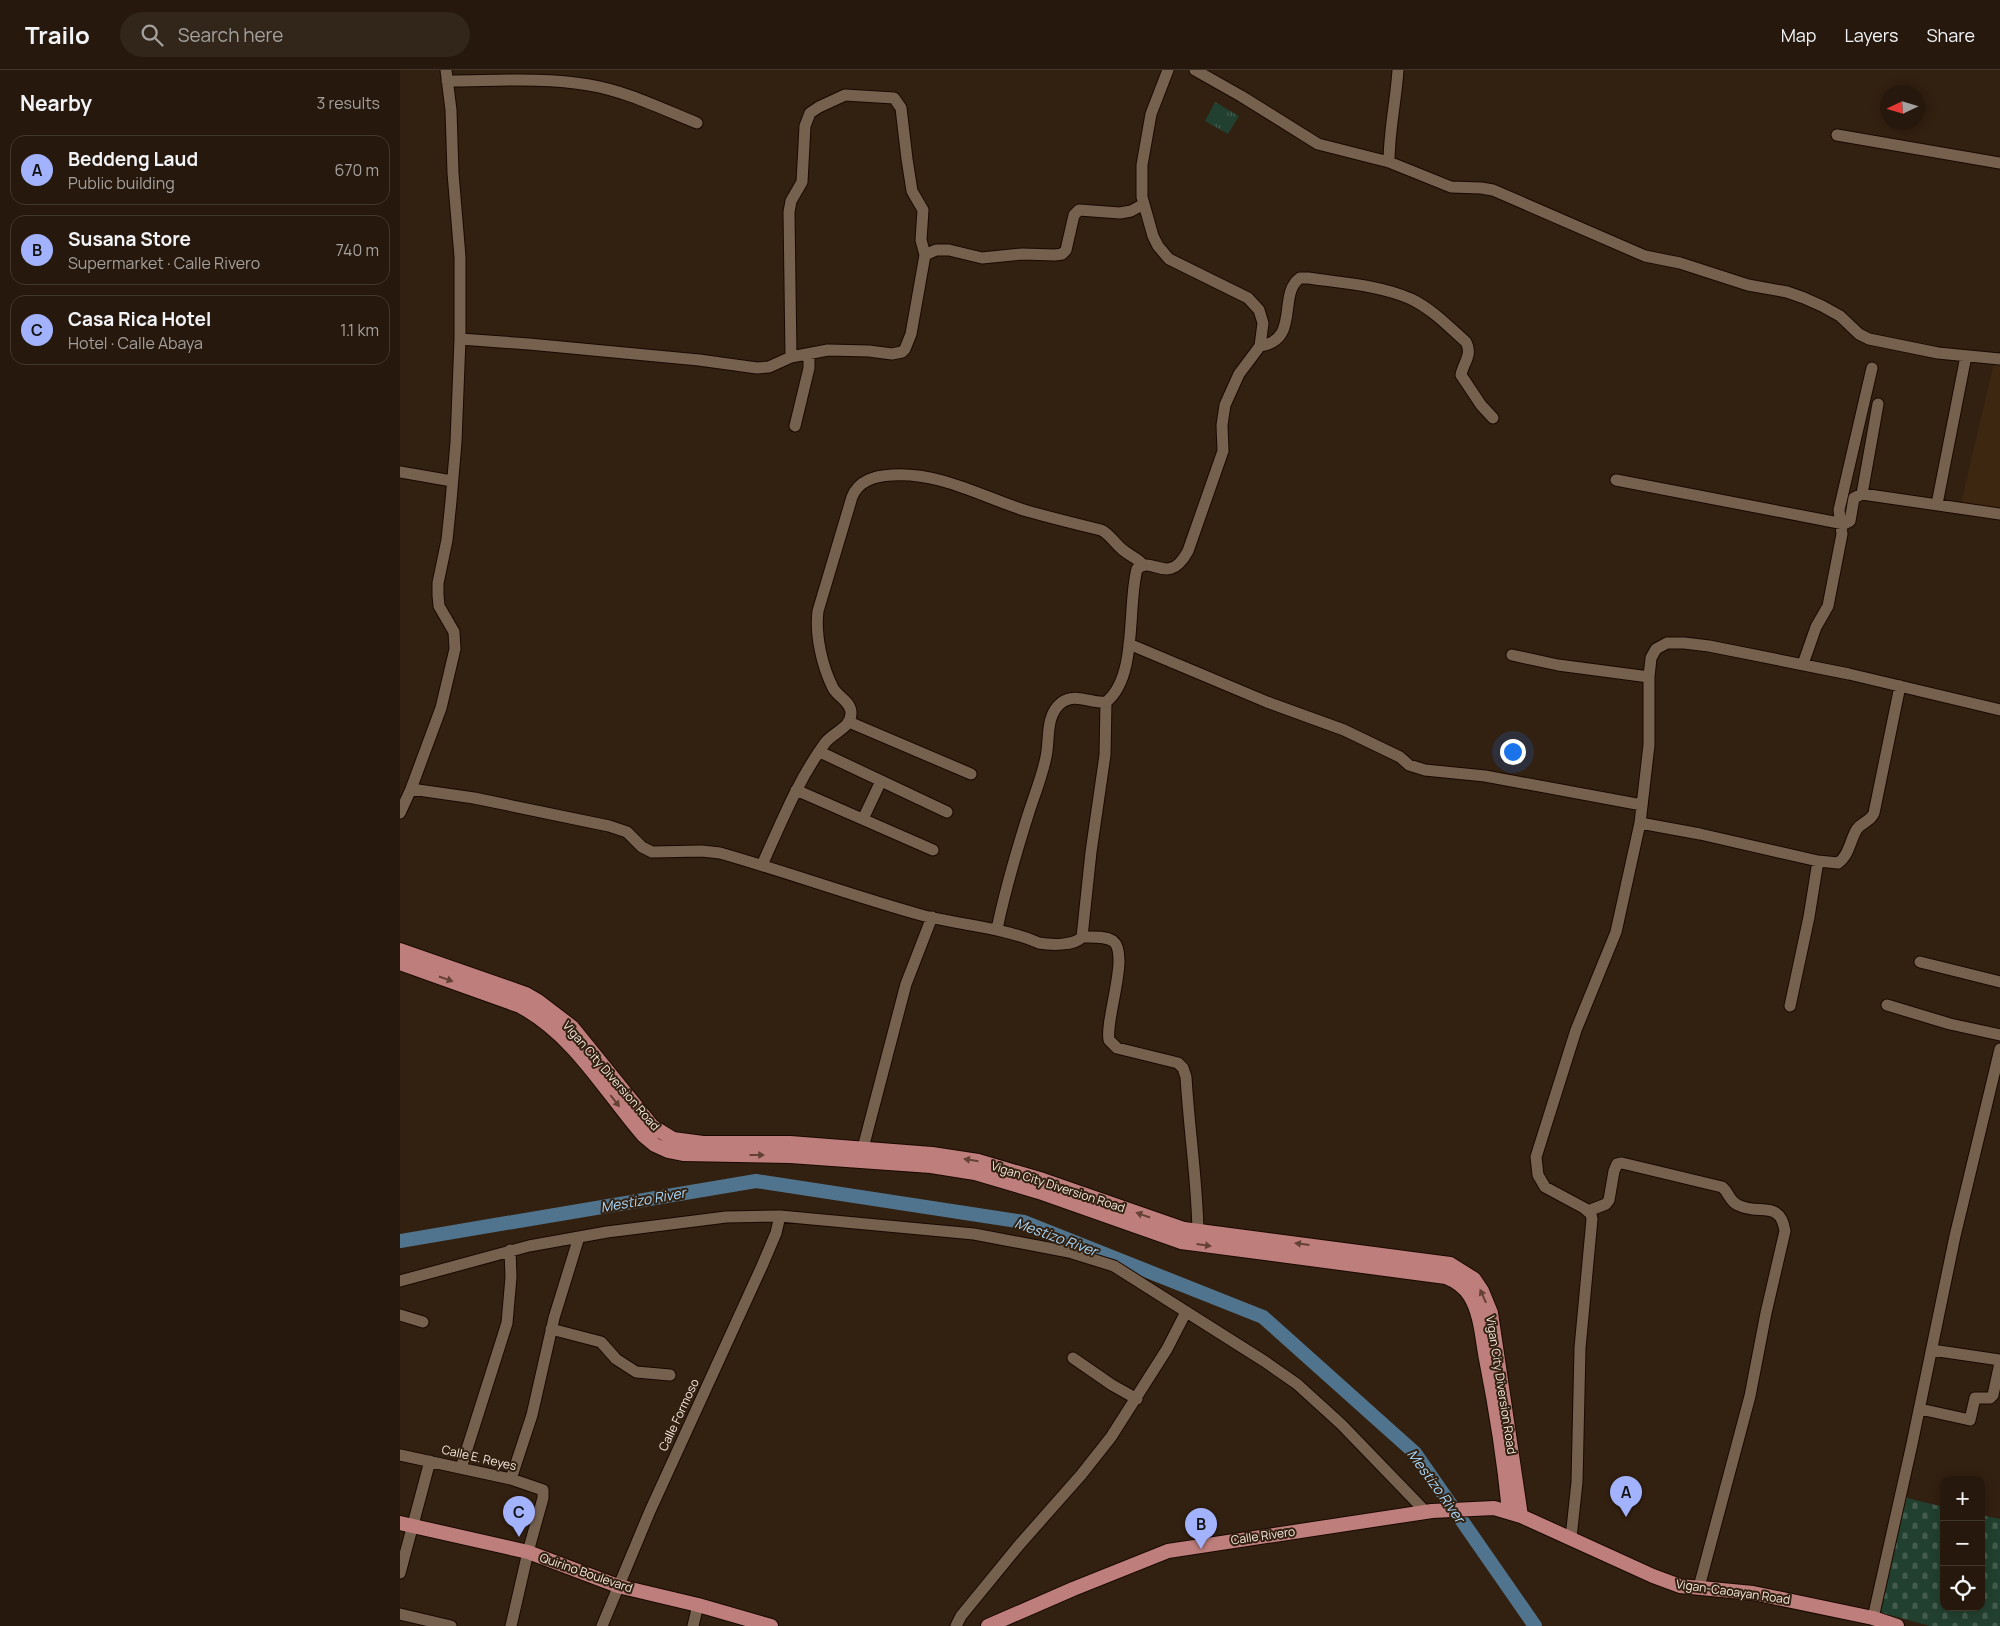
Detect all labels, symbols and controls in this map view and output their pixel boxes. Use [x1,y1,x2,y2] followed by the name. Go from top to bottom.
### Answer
[120,12,470,57] search box
[25,18,90,51] text: Trailo
[138,21,166,49] icon: search
[178,22,283,48] text: Search here
[1781,23,1816,47] text: Map
[1844,23,1898,47] text: Layers
[1926,23,1975,47] text: Share
[1880,85,1925,130] north arrow
[20,89,92,117] text: Nearby
[317,92,380,114] text: 3 results
[68,146,198,172] text: Beddeng Laud
[32,159,42,181] text: A
[335,159,379,181] text: 670 m
[68,172,175,194] text: Public building
[68,226,191,252] text: Susana Store
[32,239,42,261] text: B
[336,239,379,261] text: 740 m
[68,252,260,274] text: Supermarket · Calle Rivero
[68,306,211,332] text: Casa Rica Hotel
[31,319,43,341] text: C
[340,319,379,341] text: 1.1 km
[68,332,203,354] text: Hotel · Calle Abaya
[1500,739,1526,765] your location
[439,975,454,983] one-way arrow
[559,1017,664,1134] street label: Vigan City Diversion Road
[610,1094,621,1107] one-way arrow
[749,1152,765,1160] one-way arrow
[963,1155,979,1163] one-way arrow
[989,1157,1127,1216] street label: Vigan City Diversion Road
[599,1182,689,1216] water label: Mestizo River
[1135,1211,1150,1218] one-way arrow
[1012,1213,1102,1261] water label: Mestizo River
[1293,1240,1309,1248] one-way arrow
[1196,1241,1212,1249] one-way arrow
[1479,1289,1487,1303] one-way arrow
[1482,1315,1521,1455] street label: Vigan City Diversion Road
[654,1376,703,1454] street label: Calle Formoso
[440,1441,518,1474] street label: Calle E. Reyes
[1403,1445,1471,1528] water label: Mestizo River
[1610,1476,1642,1517] pin: A
[1940,1476,1985,1611] map controls
[1940,1476,1985,1521] button: +
[503,1496,535,1537] pin: C
[1185,1508,1217,1549] pin: B
[1940,1521,1985,1566] button: −
[1230,1523,1296,1548] street label: Calle Rivero
[537,1549,635,1596] street label: Quirino Boulevard
[1940,1566,1985,1611] button: locate
[1675,1575,1791,1608] street label: Vigan-Caoayan Road

